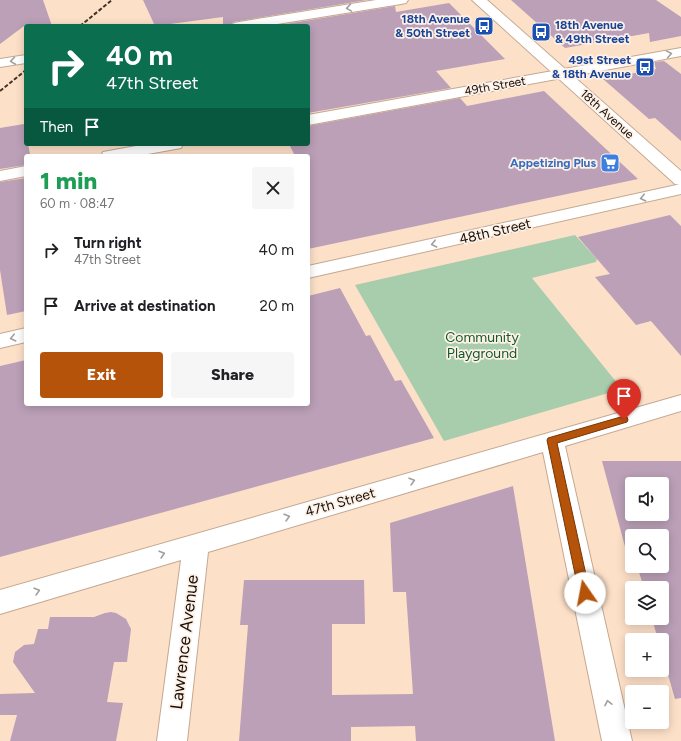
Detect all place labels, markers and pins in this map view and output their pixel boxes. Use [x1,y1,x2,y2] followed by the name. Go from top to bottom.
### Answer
[395,12,470,40] place label: 18th Avenue & 50th Street
[473,15,495,37] bus stop icon: 18th Avenue & 50th Street
[555,18,630,46] place label: 18th Avenue & 49th Street
[530,21,552,43] bus stop icon: 18th Avenue & 49th Street
[552,53,631,81] place label: 49st Street & 18th Avenue
[634,56,656,78] bus stop icon: 49st Street & 18th Avenue
[599,152,621,174] supermarket icon: Appetizing Plus
[510,156,596,170] place label: Appetizing Plus
[607,379,641,420] pin

